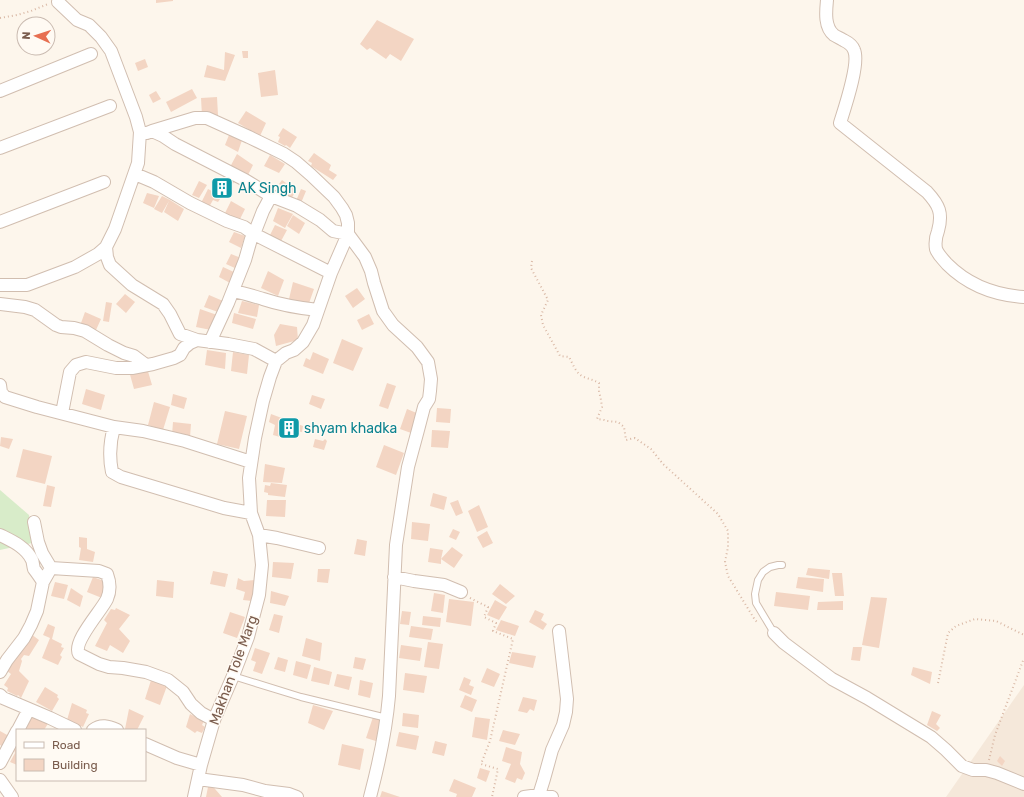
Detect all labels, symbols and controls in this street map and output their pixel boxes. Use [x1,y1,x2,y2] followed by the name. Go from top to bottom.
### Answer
[16,16,56,56] north arrow
[20,31,33,40] text: N
[209,175,235,201] building icon: AK Singh
[238,180,297,197] place label: AK Singh
[276,415,302,441] building icon: shyam khadka
[304,420,397,437] place label: shyam khadka
[206,613,261,727] street label: Makhan Tole Marg
[16,729,146,781] legend
[52,738,80,752] text: Road
[52,758,98,772] text: Building

